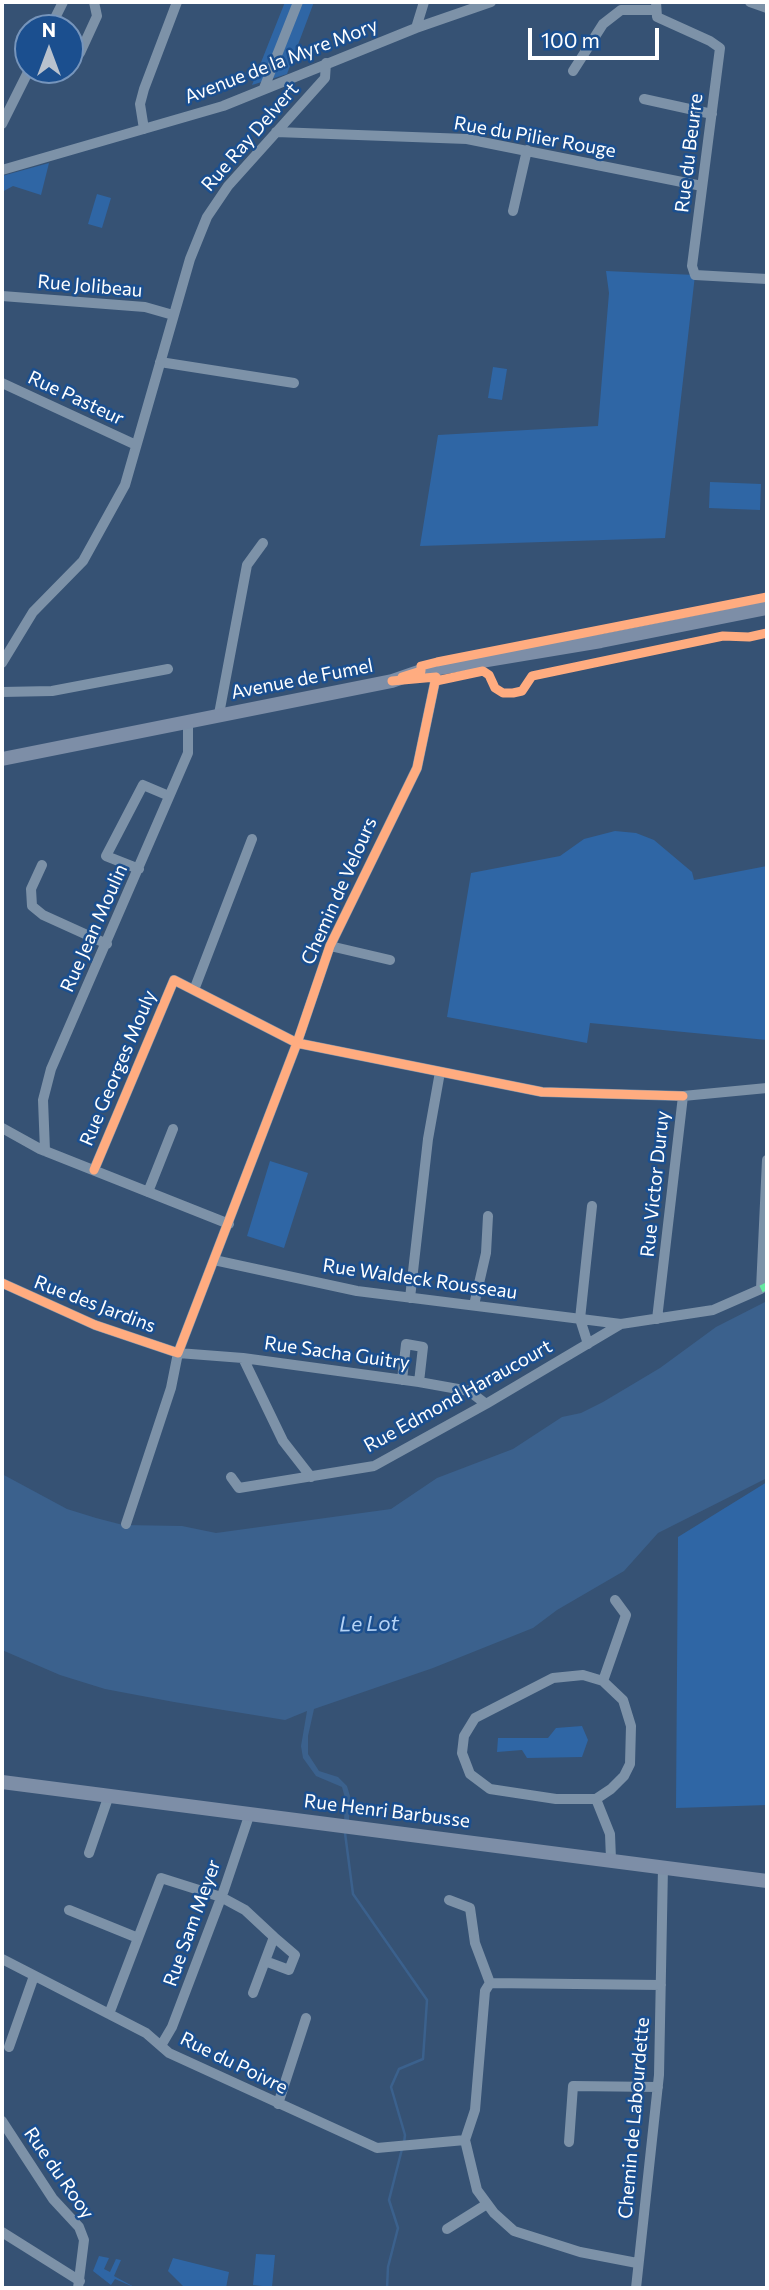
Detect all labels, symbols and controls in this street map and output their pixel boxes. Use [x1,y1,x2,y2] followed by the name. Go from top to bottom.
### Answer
[14,14,84,84] north arrow
[181,14,381,108] street label: Avenue de la Myre Mory
[531,14,662,58] scale bar
[42,18,56,41] text: N
[541,27,600,52] text: 100 m
[197,78,303,196] street label: Rue Ray Delvert
[670,92,708,214] street label: Rue du Beurre
[452,112,618,162] street label: Rue du Pilier Rouge
[37,270,143,302] street label: Rue Jolibeau
[24,366,128,430] street label: Rue Pasteur
[229,654,375,704] street label: Avenue de Fumel
[296,814,382,968] street label: Chemin de Velours
[56,861,132,995] street label: Rue Jean Moulin
[75,987,161,1149] street label: Rue Georges Mouly
[636,1110,674,1258] street label: Rue Victor Duruy
[321,1254,519,1304] street label: Rue Waldeck Rousseau
[31,1270,159,1338] street label: Rue des Jardins
[263,1332,411,1374] street label: Rue Sacha Guitry
[360,1335,556,1457] street label: Rue Edmond Haraucourt
[339,1611,399,1637] water label: Le Lot
[303,1790,471,1832] street label: Rue Henri Barbusse
[159,1857,225,1989] street label: Rue Sam Meyer
[614,2016,654,2220] street label: Chemin de Labourdette
[176,2027,292,2099] street label: Rue du Poivre
[19,2123,99,2223] street label: Rue du Rooy

